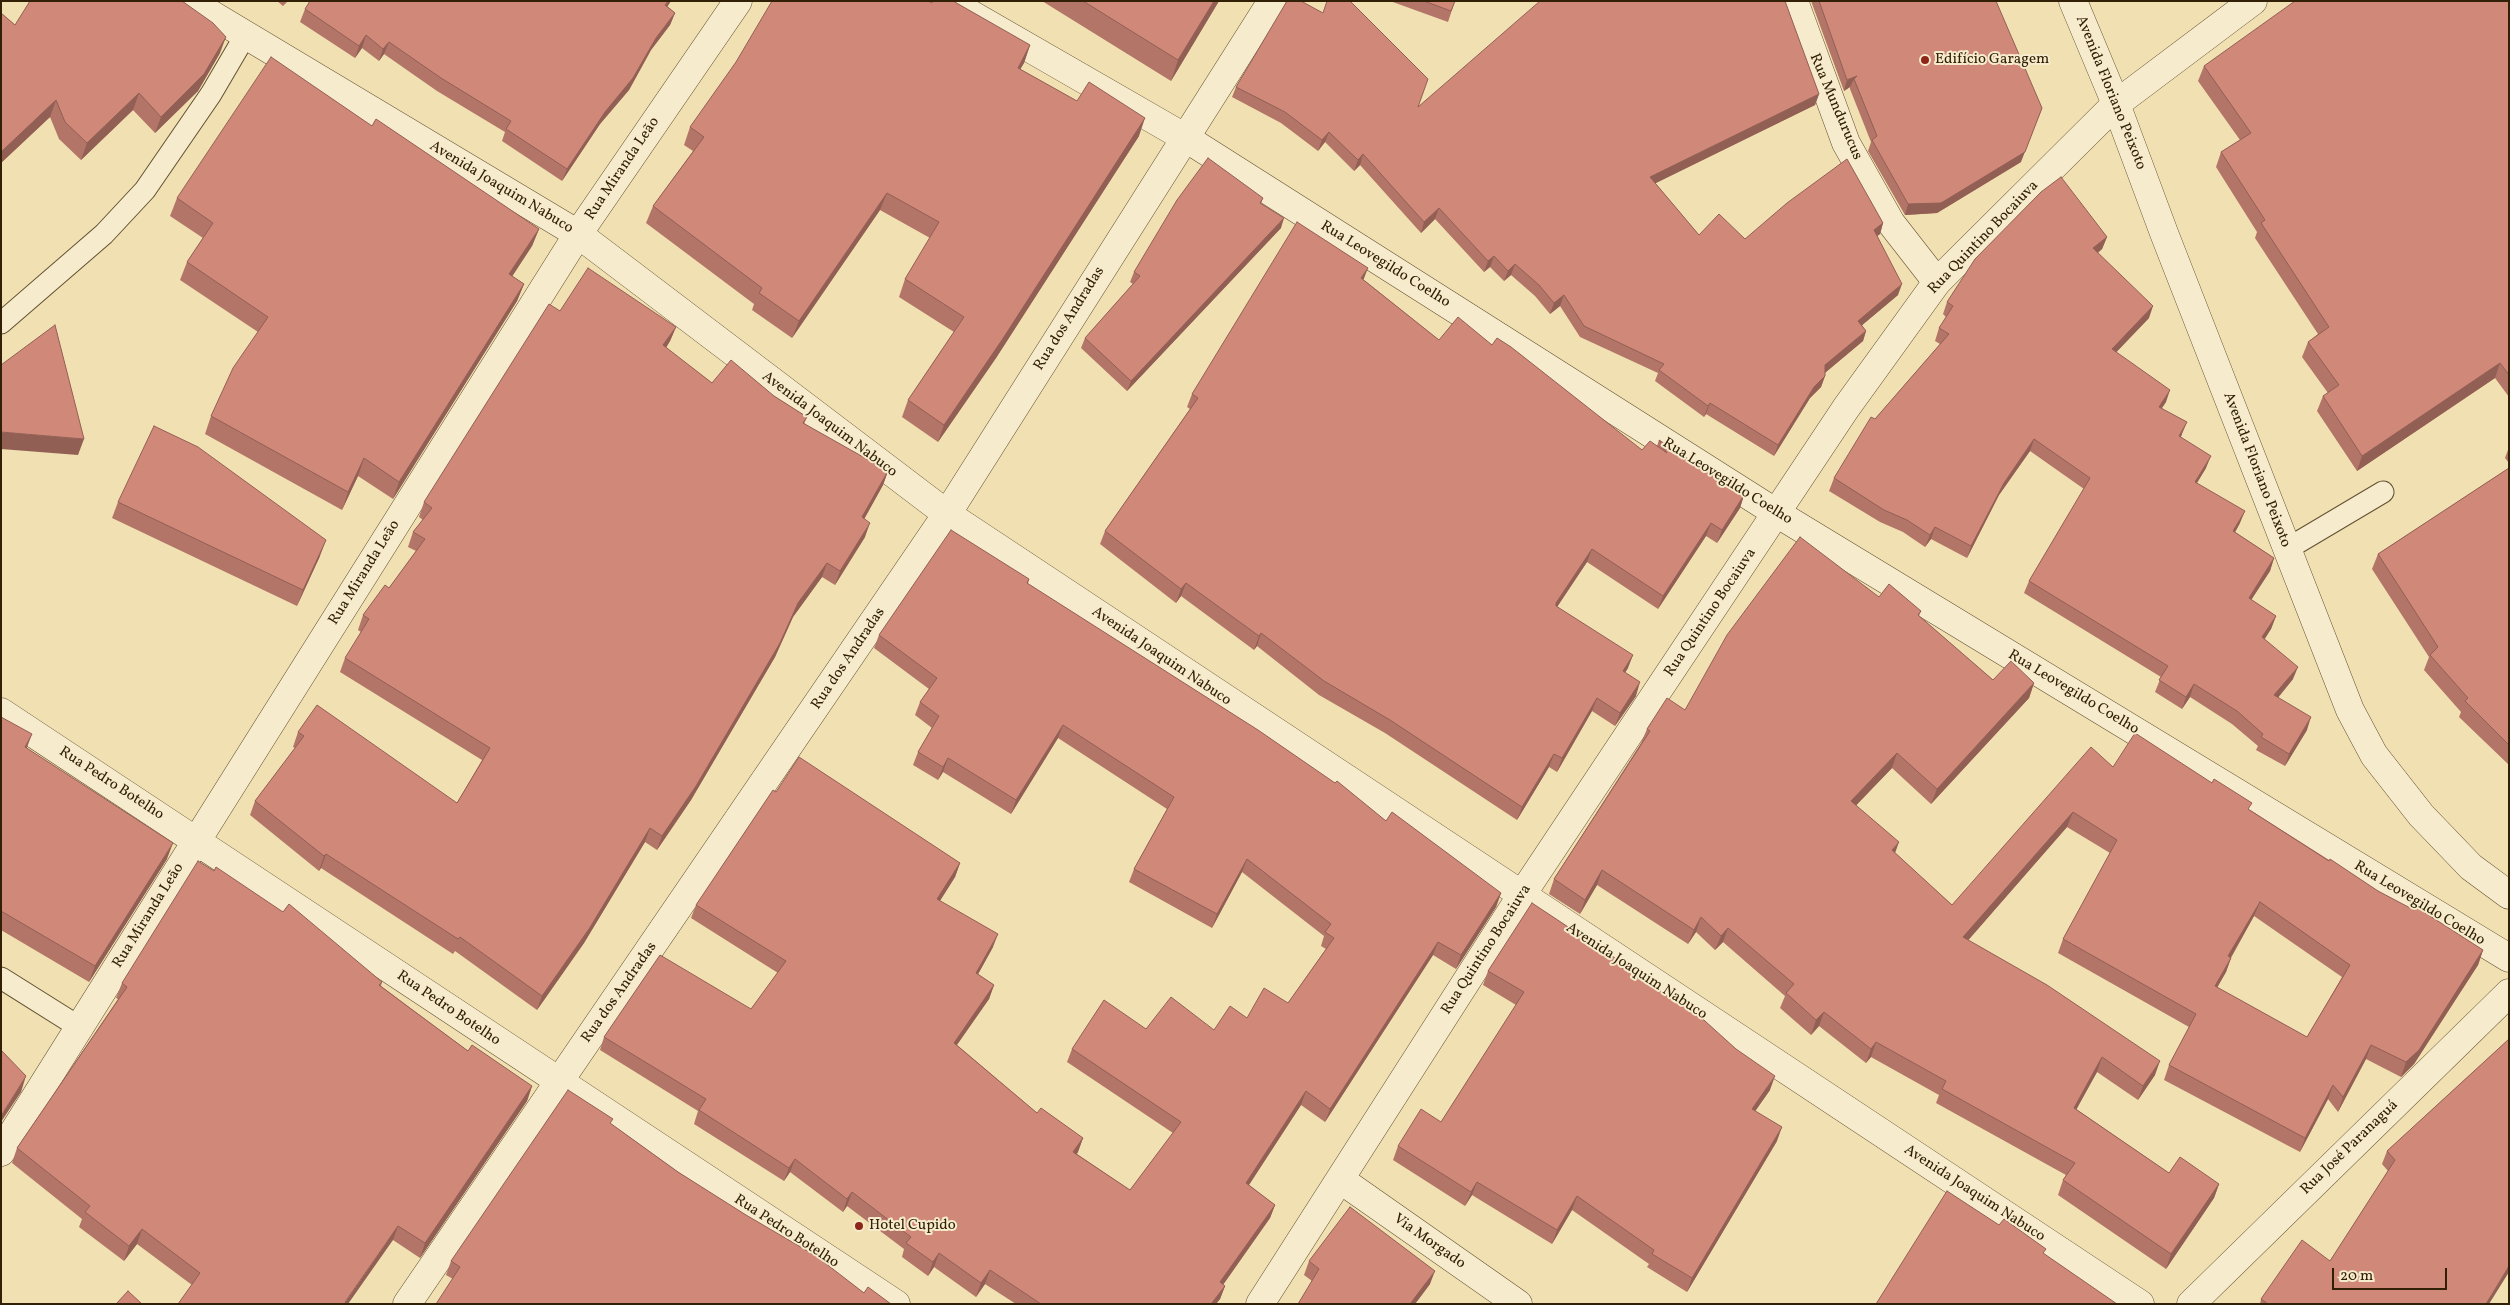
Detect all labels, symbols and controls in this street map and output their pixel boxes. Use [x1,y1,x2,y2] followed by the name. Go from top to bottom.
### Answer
[2071,13,2149,173] street label: Avenida Floriano Peixoto
[1805,51,1865,163] street label: Rua Mundurucus
[1935,51,2049,69] place label: Edifício Garagem
[1919,54,1931,66] marker: Edifício Garagem
[582,114,664,224] street label: Rua Miranda Leão
[426,138,576,238] street label: Avenida Joaquim Nabuco
[1925,177,2043,299] street label: Rua Quintino Bocaiuva
[1317,218,1453,312] street label: Rua Leovegildo Coelho
[1031,264,1109,374] street label: Rua dos Andradas
[758,368,900,482] street label: Avenida Joaquim Nabuco
[2218,390,2294,550] street label: Avenida Floriano Peixoto
[1659,435,1795,529] street label: Rua Leovegildo Coelho
[326,517,404,629] street label: Rua Miranda Leão
[1661,545,1761,681] street label: Rua Quintino Bocaiuva
[1088,603,1234,711] street label: Avenida Joaquim Nabuco
[808,605,890,713] street label: Rua dos Andradas
[2004,647,2142,739] street label: Rua Leovegildo Coelho
[55,743,167,825] street label: Rua Pedro Botelho
[2350,858,2488,950] street label: Rua Leovegildo Coelho
[110,860,188,972] street label: Rua Miranda Leão
[1438,882,1536,1018] street label: Rua Quintino Bocaiuva
[1562,920,1710,1024] street label: Avenida Joaquim Nabuco
[578,939,662,1047] street label: Rua dos Andradas
[393,968,503,1050] street label: Rua Pedro Botelho
[2297,1097,2403,1199] street label: Rua José Paranaguá
[1900,1142,2048,1246] street label: Avenida Joaquim Nabuco
[730,1191,842,1273] street label: Rua Pedro Botelho
[1389,1211,1469,1273] street label: Via Morgado
[869,1217,956,1235] place label: Hotel Cupido
[853,1220,865,1232] marker: Hotel Cupido
[2335,1258,2450,1290] scale bar
[2340,1266,2373,1287] text: 20 m

